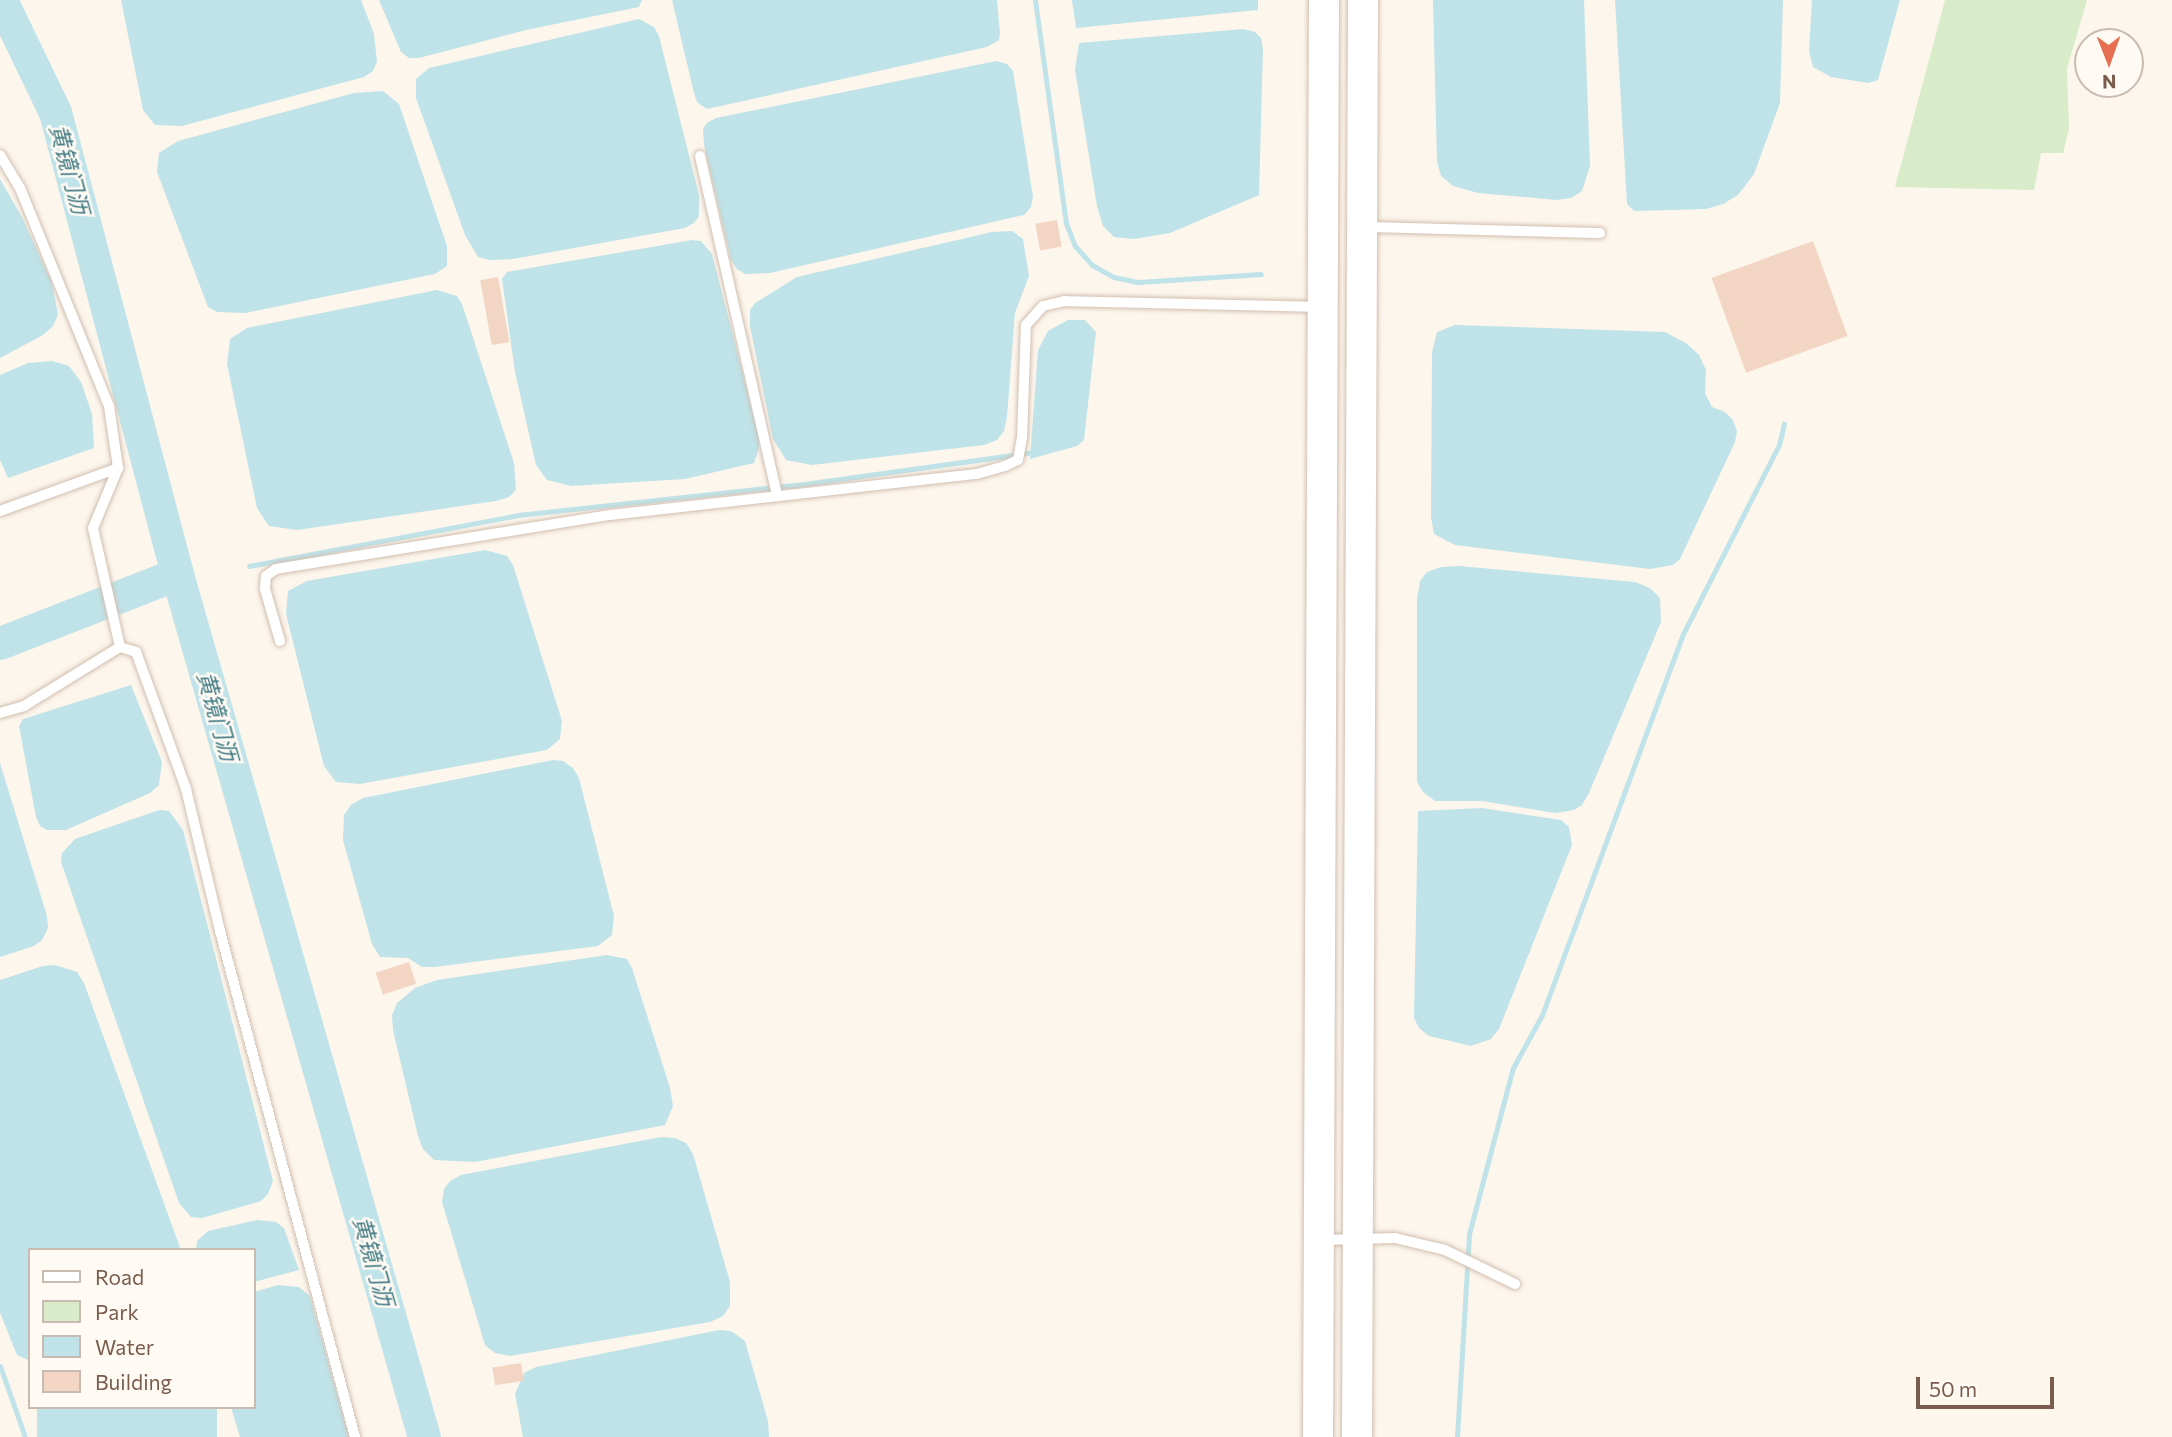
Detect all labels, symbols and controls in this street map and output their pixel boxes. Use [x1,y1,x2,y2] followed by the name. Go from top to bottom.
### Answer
[2074,28,2144,98] north arrow
[2102,71,2117,94] text: N
[45,121,95,217] water label: 黄镜门沥
[192,668,244,764] water label: 黄镜门沥
[348,1213,400,1309] water label: 黄镜门沥
[28,1248,256,1409] legend
[95,1264,144,1289] text: Road
[95,1299,139,1324] text: Park
[95,1334,154,1359] text: Water
[1920,1364,2058,1408] scale bar
[95,1369,172,1394] text: Building
[1929,1376,1977,1401] text: 50 m

